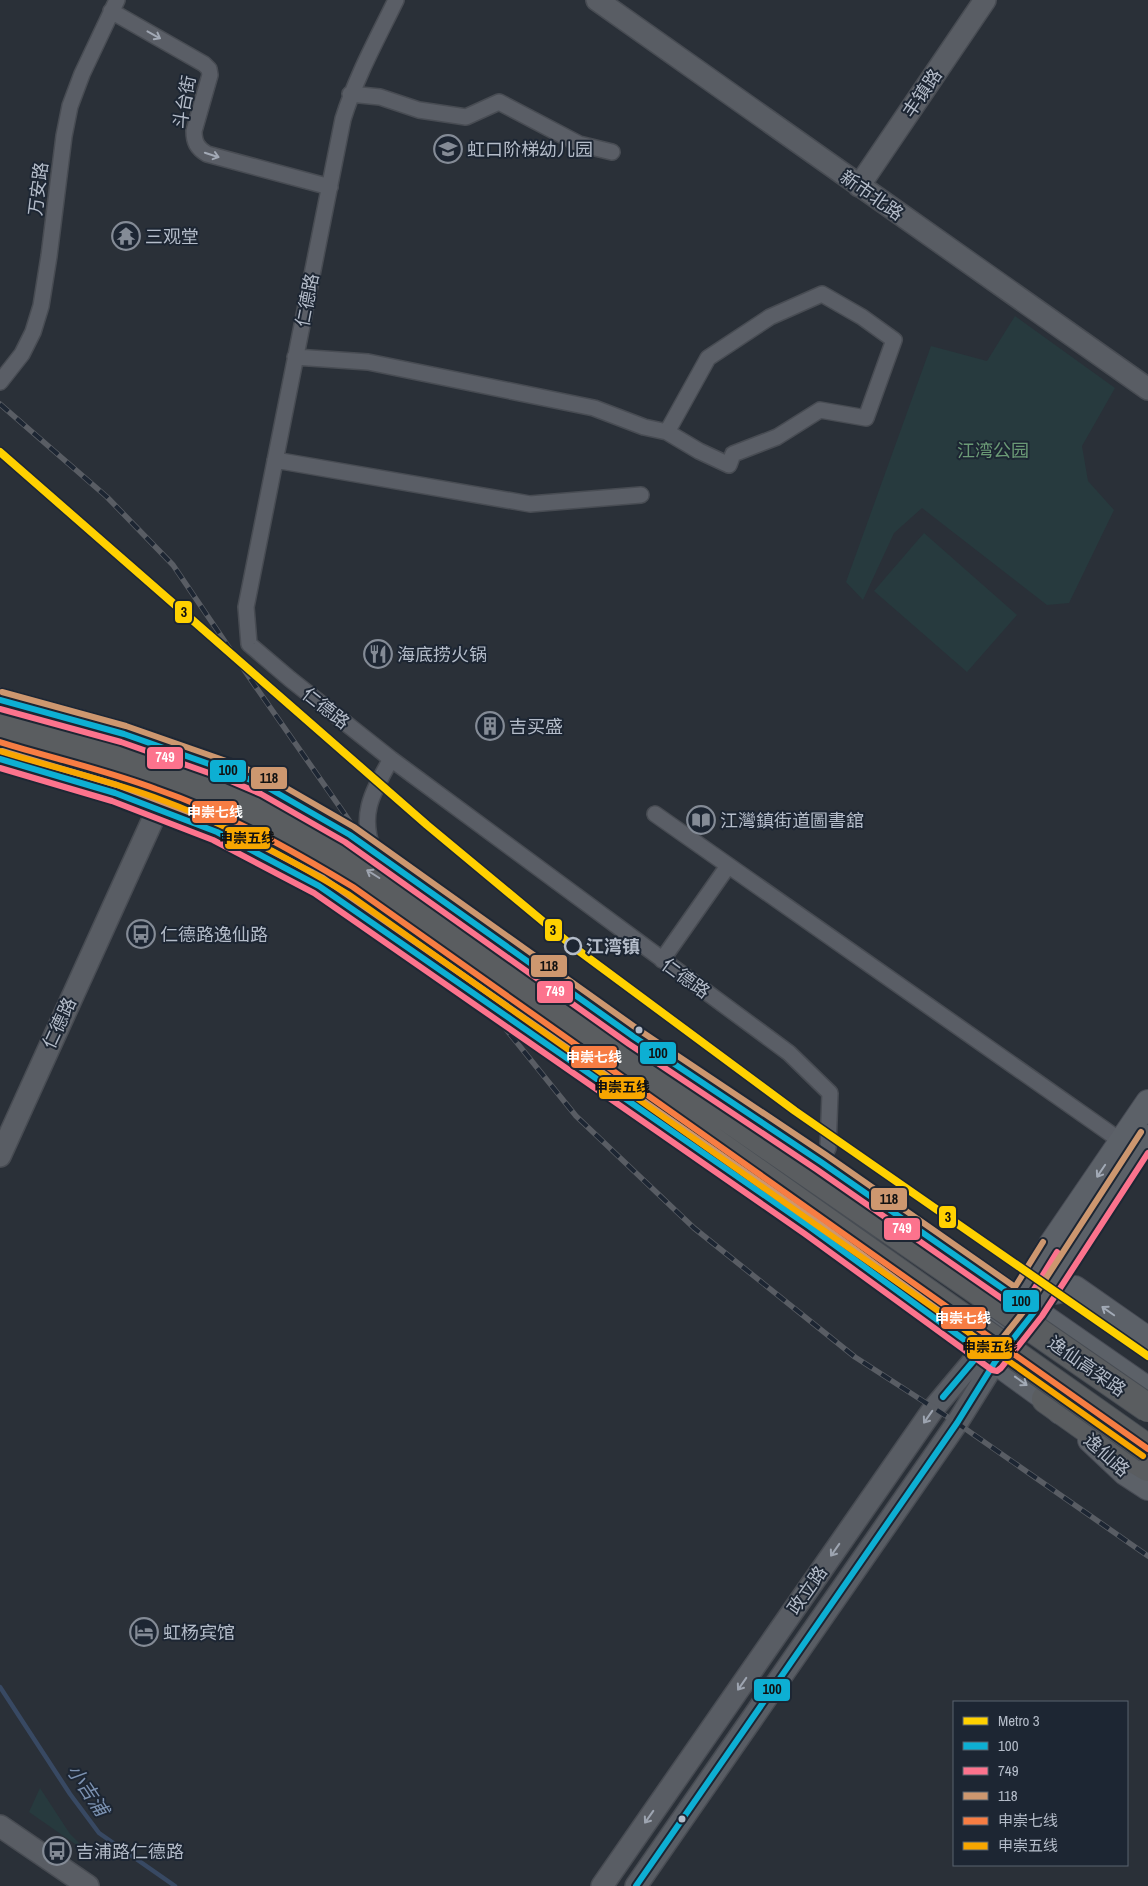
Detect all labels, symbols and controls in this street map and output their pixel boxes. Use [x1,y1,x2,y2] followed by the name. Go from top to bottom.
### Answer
[146,30,161,40] one-way arrow
[897,64,947,122] street label: 丰镇路
[167,73,201,131] street label: 斗台街
[433,134,463,164] school or university icon: 虹口阶梯幼儿园
[467,137,593,162] place label: 虹口阶梯幼儿园
[204,150,220,160] one-way arrow
[22,161,54,217] street label: 万安路
[835,164,909,226] street label: 新市北路
[111,221,141,251] temple icon: 三观堂
[145,224,199,249] place label: 三观堂
[290,271,324,329] street label: 仁德路
[957,438,1029,463] park label: 江湾公园
[174,600,193,624] line badge: 3
[181,603,187,621] text: 3
[363,639,393,669] restaurant icon: 海底捞火锅
[397,642,487,667] place label: 海底捞火锅
[297,682,355,734] street label: 仁德路
[475,711,505,741] building icon: 吉买盛
[509,714,563,739] place label: 吉买盛
[146,746,184,770] line badge: 749
[155,748,175,766] text: 749
[209,759,247,783] line badge: 100
[218,761,238,779] text: 100
[250,766,288,790] line badge: 118
[260,769,278,787] text: 118
[191,800,238,824] line badge: 申崇七线
[187,803,243,821] text: 申崇七线
[686,805,716,835] library icon: 江灣鎮街道圖書舘
[720,808,864,833] place label: 江灣鎮街道圖書舘
[224,826,271,850] line badge: 申崇五线
[219,829,275,847] text: 申崇五线
[367,868,381,878] one-way arrow
[544,918,563,942] line badge: 3
[126,919,156,949] bus stop icon: 仁德路逸仙路
[550,921,556,939] text: 3
[160,922,268,947] place label: 仁德路逸仙路
[586,934,640,959] place label: 江湾镇
[564,937,582,955] marker: 江湾镇
[657,952,715,1004] street label: 仁德路
[530,954,568,978] line badge: 118
[540,957,558,975] text: 118
[536,980,574,1004] line badge: 749
[545,982,565,1000] text: 749
[36,993,82,1053] street label: 仁德路
[634,1025,644,1035] unlabelled marker
[639,1041,677,1065] line badge: 100
[648,1044,668,1062] text: 100
[570,1045,618,1069] line badge: 申崇七线
[566,1048,622,1066] text: 申崇七线
[598,1076,646,1100] line badge: 申崇五线
[594,1078,650,1096] text: 申崇五线
[1096,1164,1106,1178] one-way arrow
[870,1187,908,1211] line badge: 118
[880,1190,898,1208] text: 118
[938,1205,957,1229] line badge: 3
[945,1208,951,1226] text: 3
[883,1217,921,1241] line badge: 749
[892,1219,912,1237] text: 749
[1002,1289,1040,1313] line badge: 100
[1011,1292,1031,1310] text: 100
[940,1306,987,1330] line badge: 申崇七线
[1101,1306,1115,1316] one-way arrow
[935,1309,991,1327] text: 申崇七线
[1043,1330,1131,1402] street label: 逸仙高架路
[966,1336,1013,1360] line badge: 申崇五线
[962,1338,1018,1356] text: 申崇五线
[1014,1376,1028,1386] one-way arrow
[923,1410,933,1424] one-way arrow
[1079,1428,1135,1482] street label: 逸仙路
[830,1543,840,1557] one-way arrow
[781,1561,833,1619] street label: 政立路
[129,1617,159,1647] hotel icon: 虹杨宾馆
[163,1620,235,1645] place label: 虹杨宾馆
[737,1677,747,1691] one-way arrow
[753,1678,791,1702] line badge: 100
[762,1680,782,1698] text: 100
[953,1701,1128,1866] legend
[998,1710,1040,1731] text: Metro 3
[998,1735,1019,1756] text: 100
[61,1759,116,1823] water label: 小吉浦
[998,1760,1019,1781] text: 749
[998,1785,1018,1806] text: 118
[644,1810,654,1824] one-way arrow
[998,1810,1058,1831] text: 申崇七线
[677,1814,687,1824] unlabelled marker
[998,1835,1058,1856] text: 申崇五线
[42,1836,72,1866] bus stop icon: 吉浦路仁德路
[76,1839,184,1864] place label: 吉浦路仁德路

